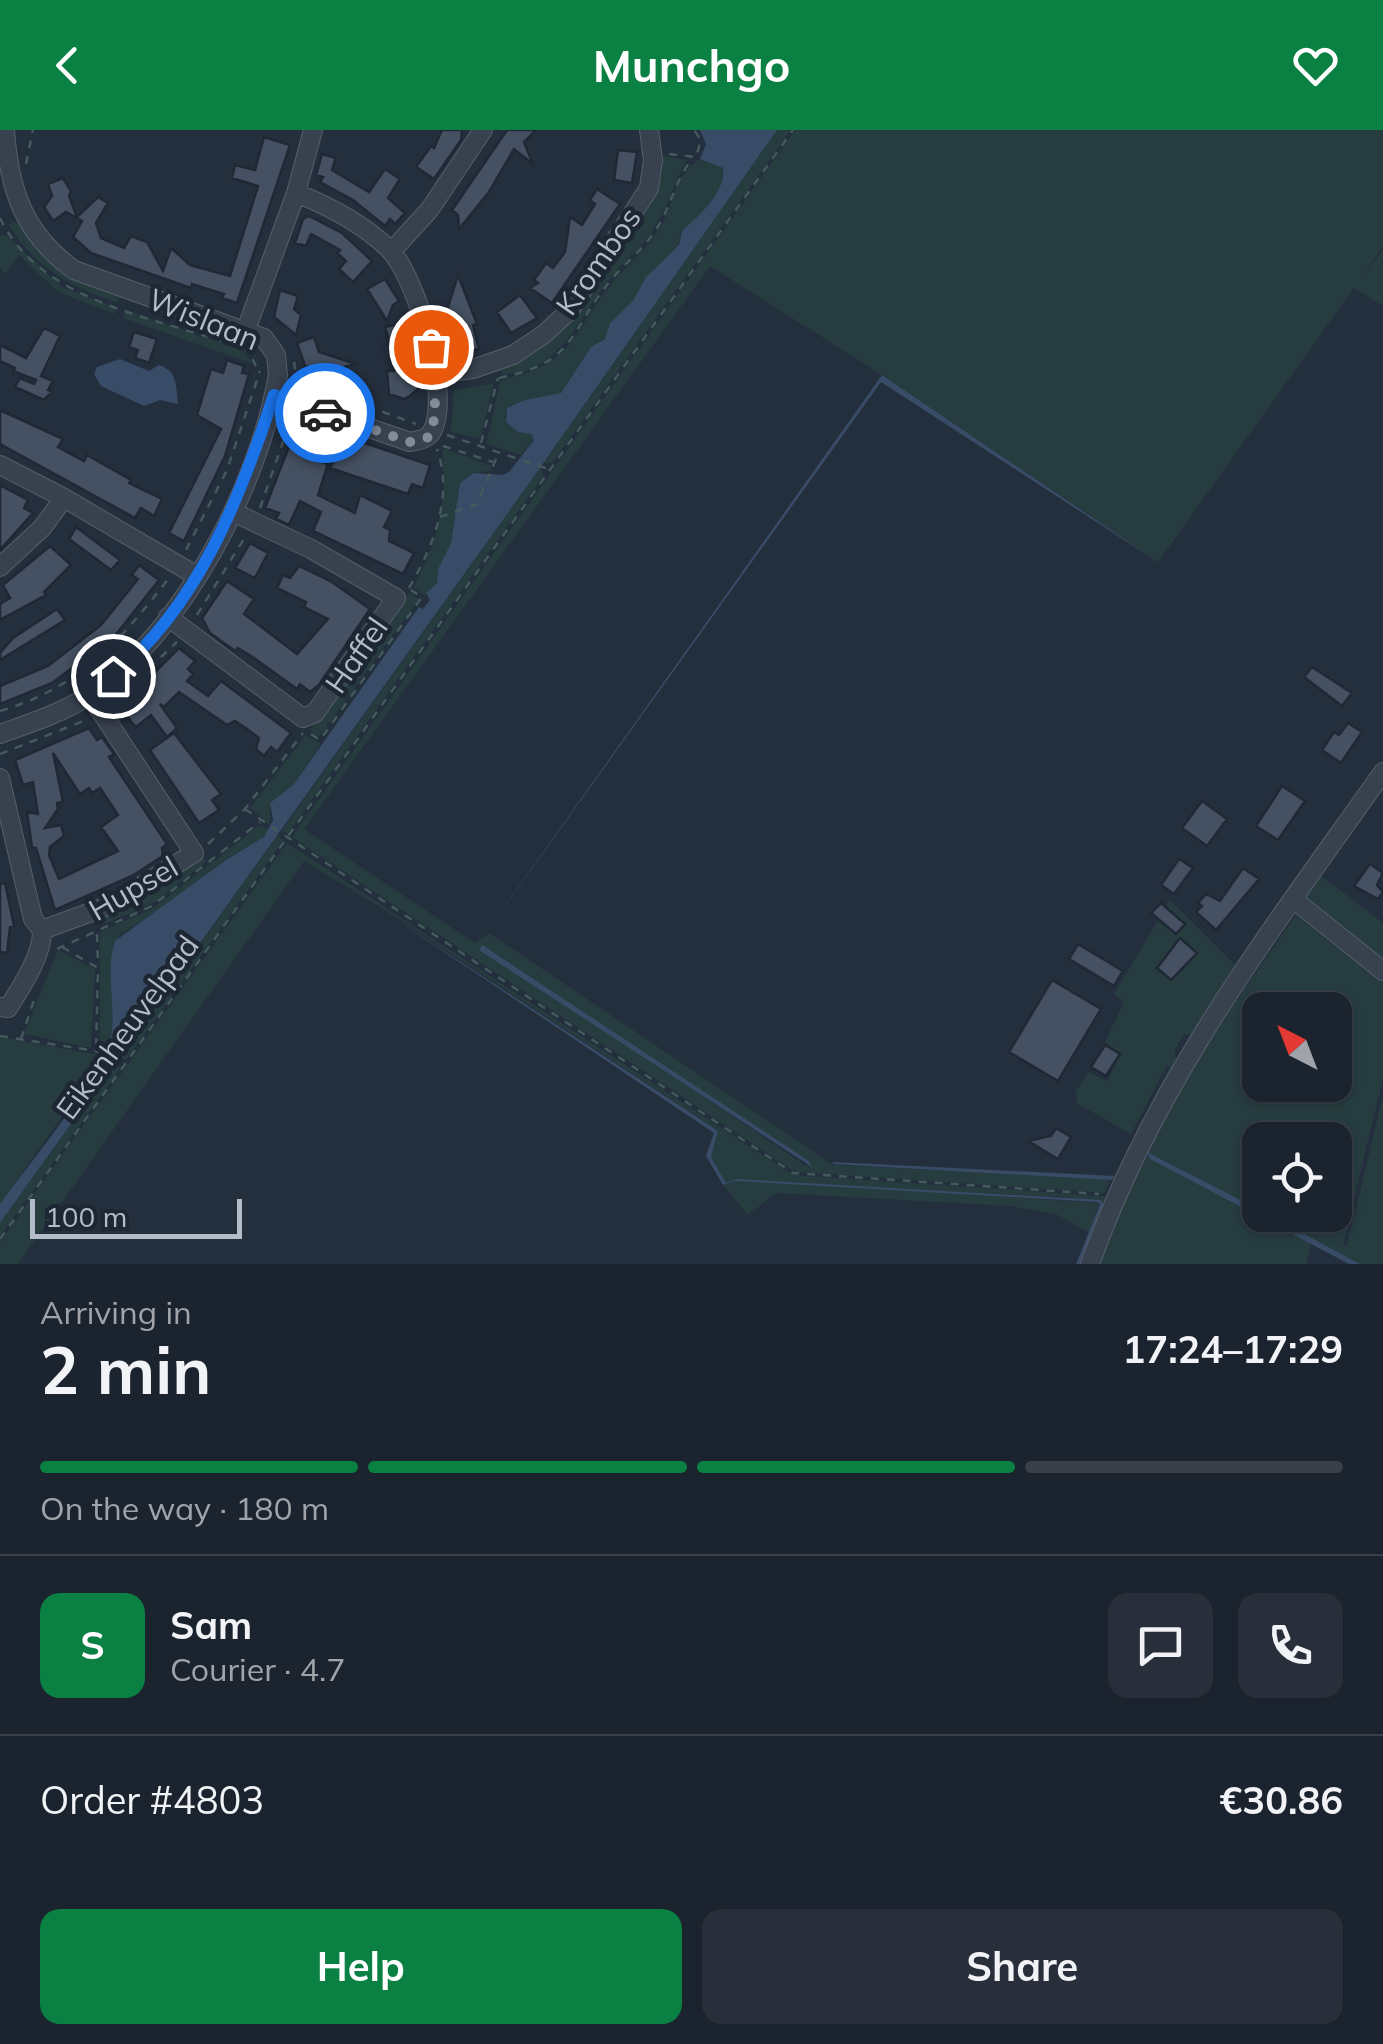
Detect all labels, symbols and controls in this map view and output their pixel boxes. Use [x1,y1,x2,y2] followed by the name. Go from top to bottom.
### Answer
[593,37,790,93] text: Munchgo
[40,38,95,93] icon: back
[1288,38,1343,93] icon: heart
[547,200,649,322] street label: Krombos
[143,280,265,358] street label: Wislaan
[389,305,474,390] pin
[404,320,459,375] icon: bag
[275,363,375,463] courier
[298,386,353,441] icon: car
[316,610,396,700] street label: Haffel
[71,634,156,719] pin
[86,649,141,704] icon: home
[82,847,184,929] street label: Hupsel
[48,928,206,1126] street label: Eikenheuvelpad
[1242,992,1352,1102] north arrow
[1242,992,1352,1232] map controls
[1242,1122,1352,1232] button: locate
[30,1194,242,1238] scale bar
[45,1199,127,1234] text: 100 m
[40,1292,192,1332] text: Arriving in
[1123,1325,1343,1373] text: 17:24–17:29
[40,1329,211,1410] text: 2 min
[40,1488,329,1528] text: On the way · 180 m
[1108,1593,1213,1698] button: chat
[1238,1593,1343,1698] button: phone
[170,1601,252,1649] text: Sam
[80,1621,105,1669] text: S
[170,1649,346,1689] text: Courier · 4.7
[40,1776,264,1824] text: Order #4803
[1220,1776,1343,1824] text: €30.86
[40,1909,682,2024] button: Help
[702,1909,1343,2024] button: Share

